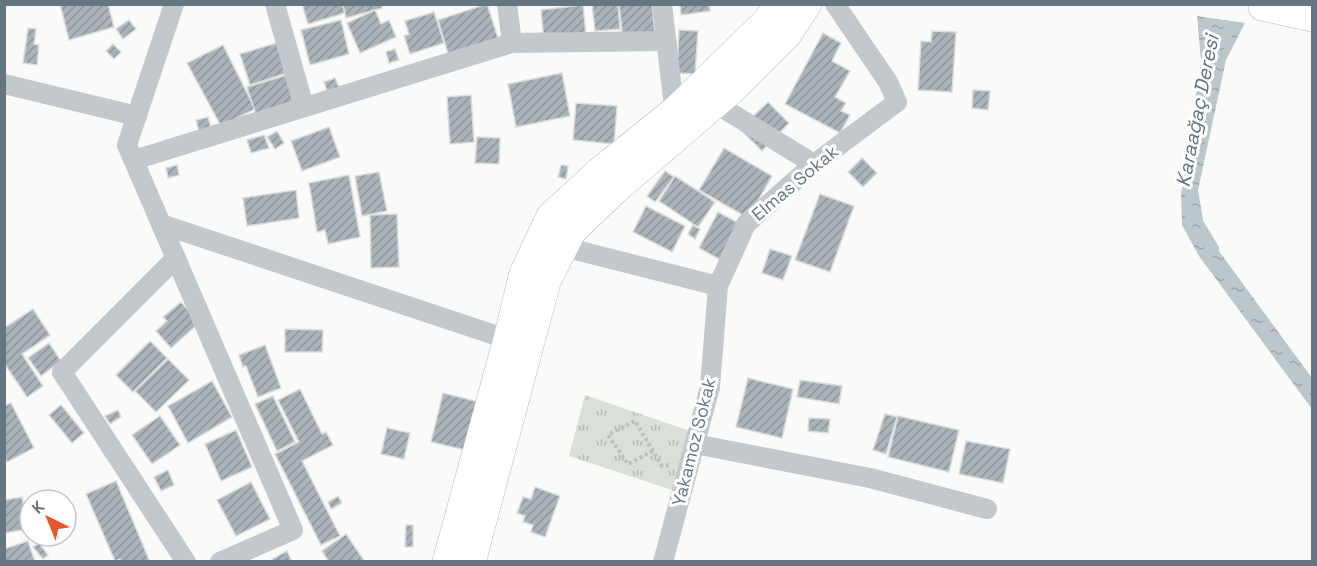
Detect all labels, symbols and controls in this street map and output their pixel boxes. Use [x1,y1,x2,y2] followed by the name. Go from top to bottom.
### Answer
[1170,31,1225,189] water label: Karaağaç Deresi
[747,140,843,226] street label: Elmas Sokak
[666,375,721,509] street label: Yakamoz Sokak
[18,488,78,548] north arrow
[27,496,49,518] text: K

